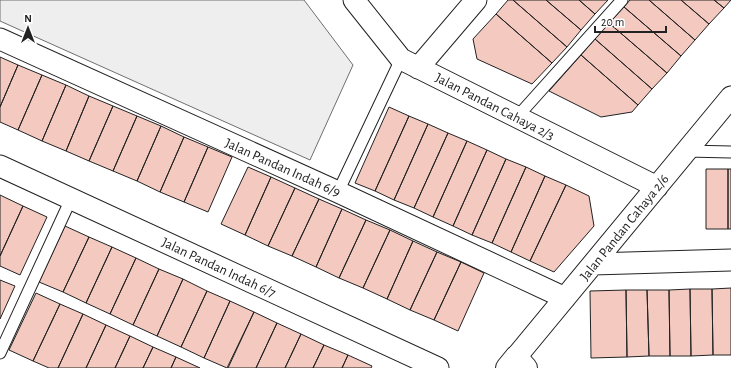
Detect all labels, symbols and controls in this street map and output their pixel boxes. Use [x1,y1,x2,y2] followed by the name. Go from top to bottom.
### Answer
[8,8,48,48] north arrow
[595,8,666,34] scale bar
[24,13,32,24] text: N
[601,16,624,28] text: 20 m
[433,71,556,143] street label: Jalan Pandan Cahaya 2/3
[223,136,342,200] street label: Jalan Pandan Indah 6/9
[578,172,672,283] street label: Jalan Pandan Cahaya 2/6
[159,235,278,301] street label: Jalan Pandan Indah 6/7

